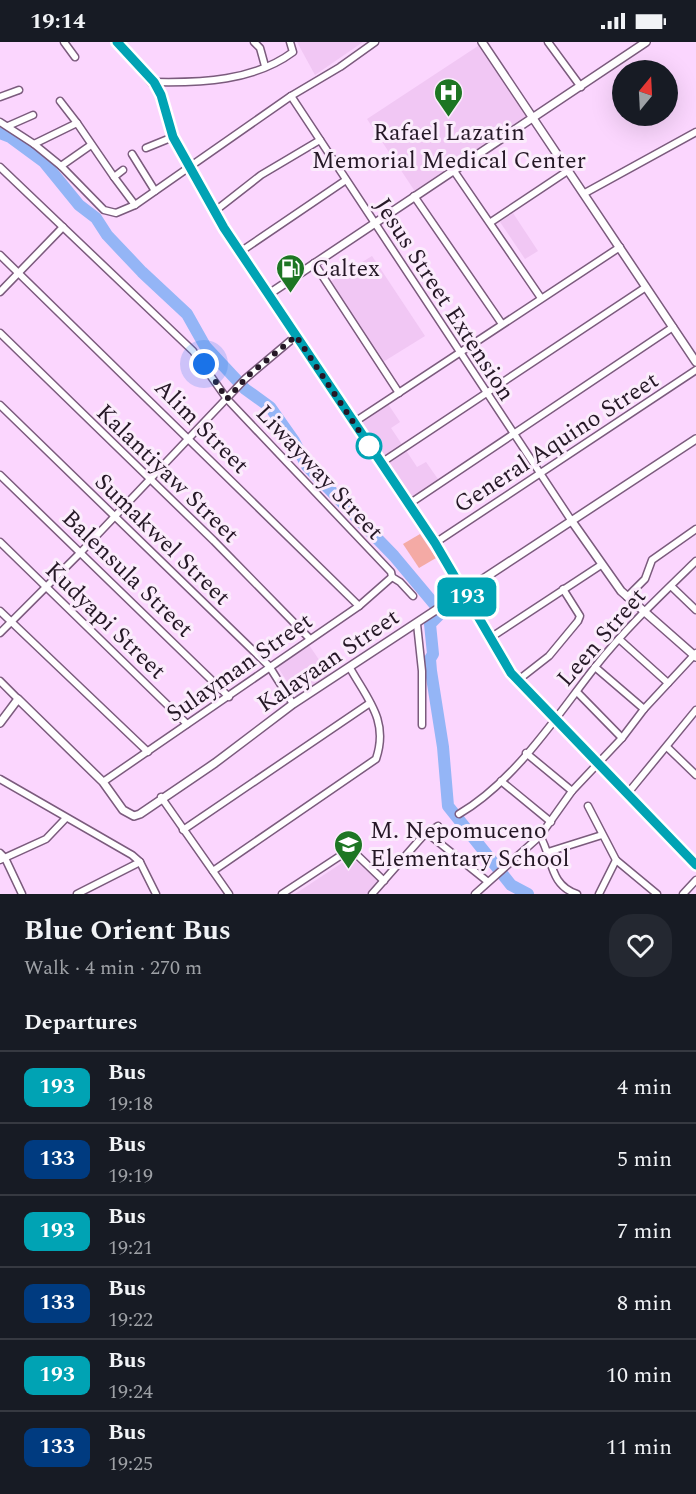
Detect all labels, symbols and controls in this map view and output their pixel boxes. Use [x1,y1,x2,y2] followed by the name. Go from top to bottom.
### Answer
[30,5,85,38] text: 19:14
[612,60,678,126] north arrow
[612,60,678,126] map controls
[433,76,465,118] hospital icon: Rafael Lazatin Memorial Medical Center
[312,115,586,179] place label: Rafael Lazatin Memorial Medical Center
[365,191,524,408] street label: Jesus Street Extension
[312,251,380,287] place label: Caltex
[275,252,307,294] fuel station icon: Caltex
[189,349,219,379] your location
[447,363,666,523] street label: General Aquino Street
[145,371,257,483] street label: Alim Street
[87,396,247,552] street label: Kalantiyaw Street
[247,397,392,549] street label: Liwayway Street
[356,433,382,459] unlabelled marker
[86,465,239,614] street label: Sumakwel Street
[53,501,202,646] street label: Balensula Street
[36,553,174,688] street label: Kudyapi Street
[432,578,502,616] line badge: 193
[548,580,655,695] street label: Leen Street
[449,581,485,613] text: 193
[250,600,407,722] street label: Kalayaan Street
[159,604,320,732] street label: Sulayman Street
[370,813,570,877] place label: M. Nepomuceno Elementary School
[333,828,365,870] school or university icon: M. Nepomuceno Elementary School
[24,909,231,952] text: Blue Orient Bus
[609,914,672,977] button: heart
[24,953,202,983] text: Walk · 4 min · 270 m
[24,1006,138,1039] text: Departures
[108,1056,146,1089] text: Bus
[39,1071,75,1103] text: 193
[617,1071,672,1104] text: 4 min
[108,1089,153,1119] text: 19:18
[108,1128,146,1161] text: Bus
[39,1143,75,1175] text: 133
[617,1143,672,1176] text: 5 min
[108,1161,153,1191] text: 19:19
[108,1200,146,1233] text: Bus
[39,1215,75,1247] text: 193
[617,1215,672,1248] text: 7 min
[108,1233,153,1263] text: 19:21
[108,1272,146,1305] text: Bus
[39,1287,75,1319] text: 133
[617,1287,672,1320] text: 8 min
[108,1305,153,1335] text: 19:22
[108,1344,146,1377] text: Bus
[39,1359,75,1391] text: 193
[606,1359,672,1392] text: 10 min
[108,1377,153,1407] text: 19:24
[108,1416,146,1449] text: Bus
[39,1431,75,1463] text: 133
[606,1431,672,1464] text: 11 min
[108,1449,153,1479] text: 19:25

